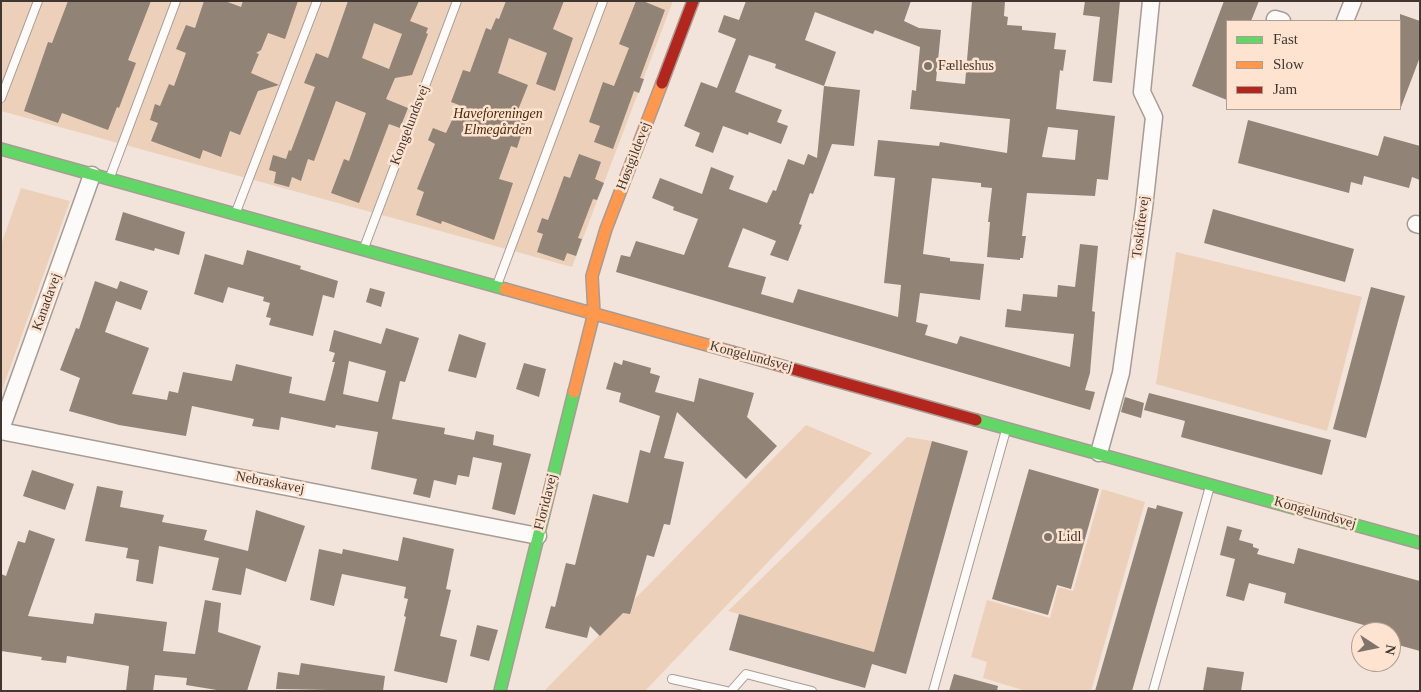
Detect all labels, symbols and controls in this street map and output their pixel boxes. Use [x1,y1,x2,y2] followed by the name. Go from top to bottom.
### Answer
[1226,20,1401,110] legend
[1273,31,1298,47] text: Fast
[1273,56,1304,72] text: Slow
[938,58,994,74] place label: Fælleshus
[922,60,934,72] marker: Fælleshus
[1273,81,1297,97] text: Jam
[387,82,433,168] street label: Kongelundsvej
[453,106,543,138] park label: Haveforeningen Elmegården
[613,120,655,192] street label: Høstgildevej
[1129,195,1153,259] street label: Toskiftevej
[29,271,65,333] street label: Kanadavej
[708,338,794,376] street label: Kongelundsvej
[234,468,306,498] street label: Nebraskavej
[531,472,561,532] street label: Floridavej
[1272,493,1358,533] street label: Kongelundsvej
[1058,529,1081,545] place label: Lidl
[1042,531,1054,543] marker: Lidl
[1351,622,1401,672] north arrow
[1382,643,1399,656] text: N

